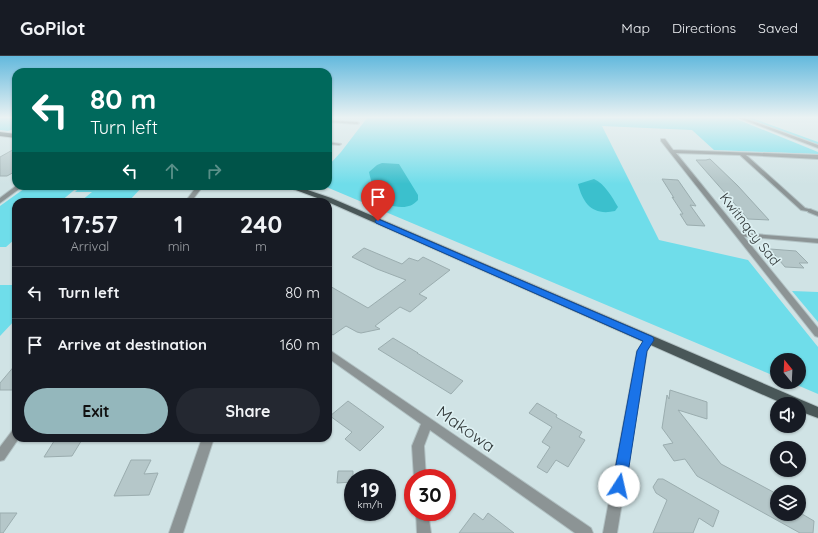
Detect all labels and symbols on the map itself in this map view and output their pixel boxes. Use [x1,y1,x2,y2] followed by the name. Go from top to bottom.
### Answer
[361,180,395,221] pin
[716,189,784,269] street label: Kwitnący Sad
[770,353,806,389] north arrow
[433,401,500,456] street label: Makowa
[598,465,640,507] position arrow
[404,469,456,521] speed limit sign: 30

